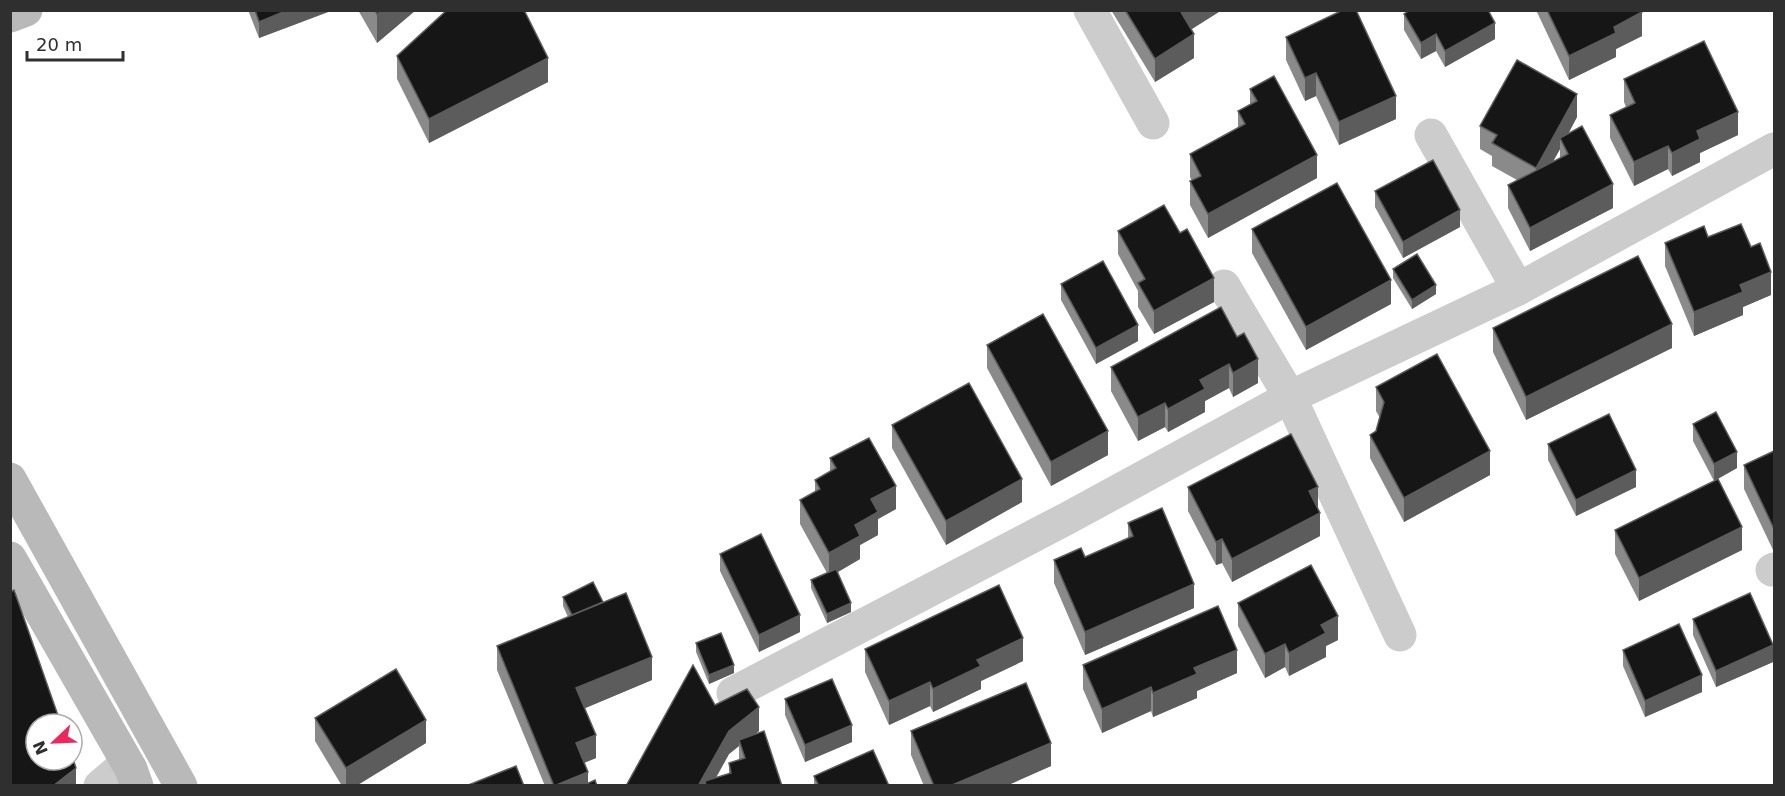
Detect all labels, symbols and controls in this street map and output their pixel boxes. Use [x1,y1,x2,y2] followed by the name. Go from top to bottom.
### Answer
[27,24,123,62] scale bar
[36,34,82,55] text: 20 m
[24,712,84,772] north arrow
[29,738,52,758] text: N

